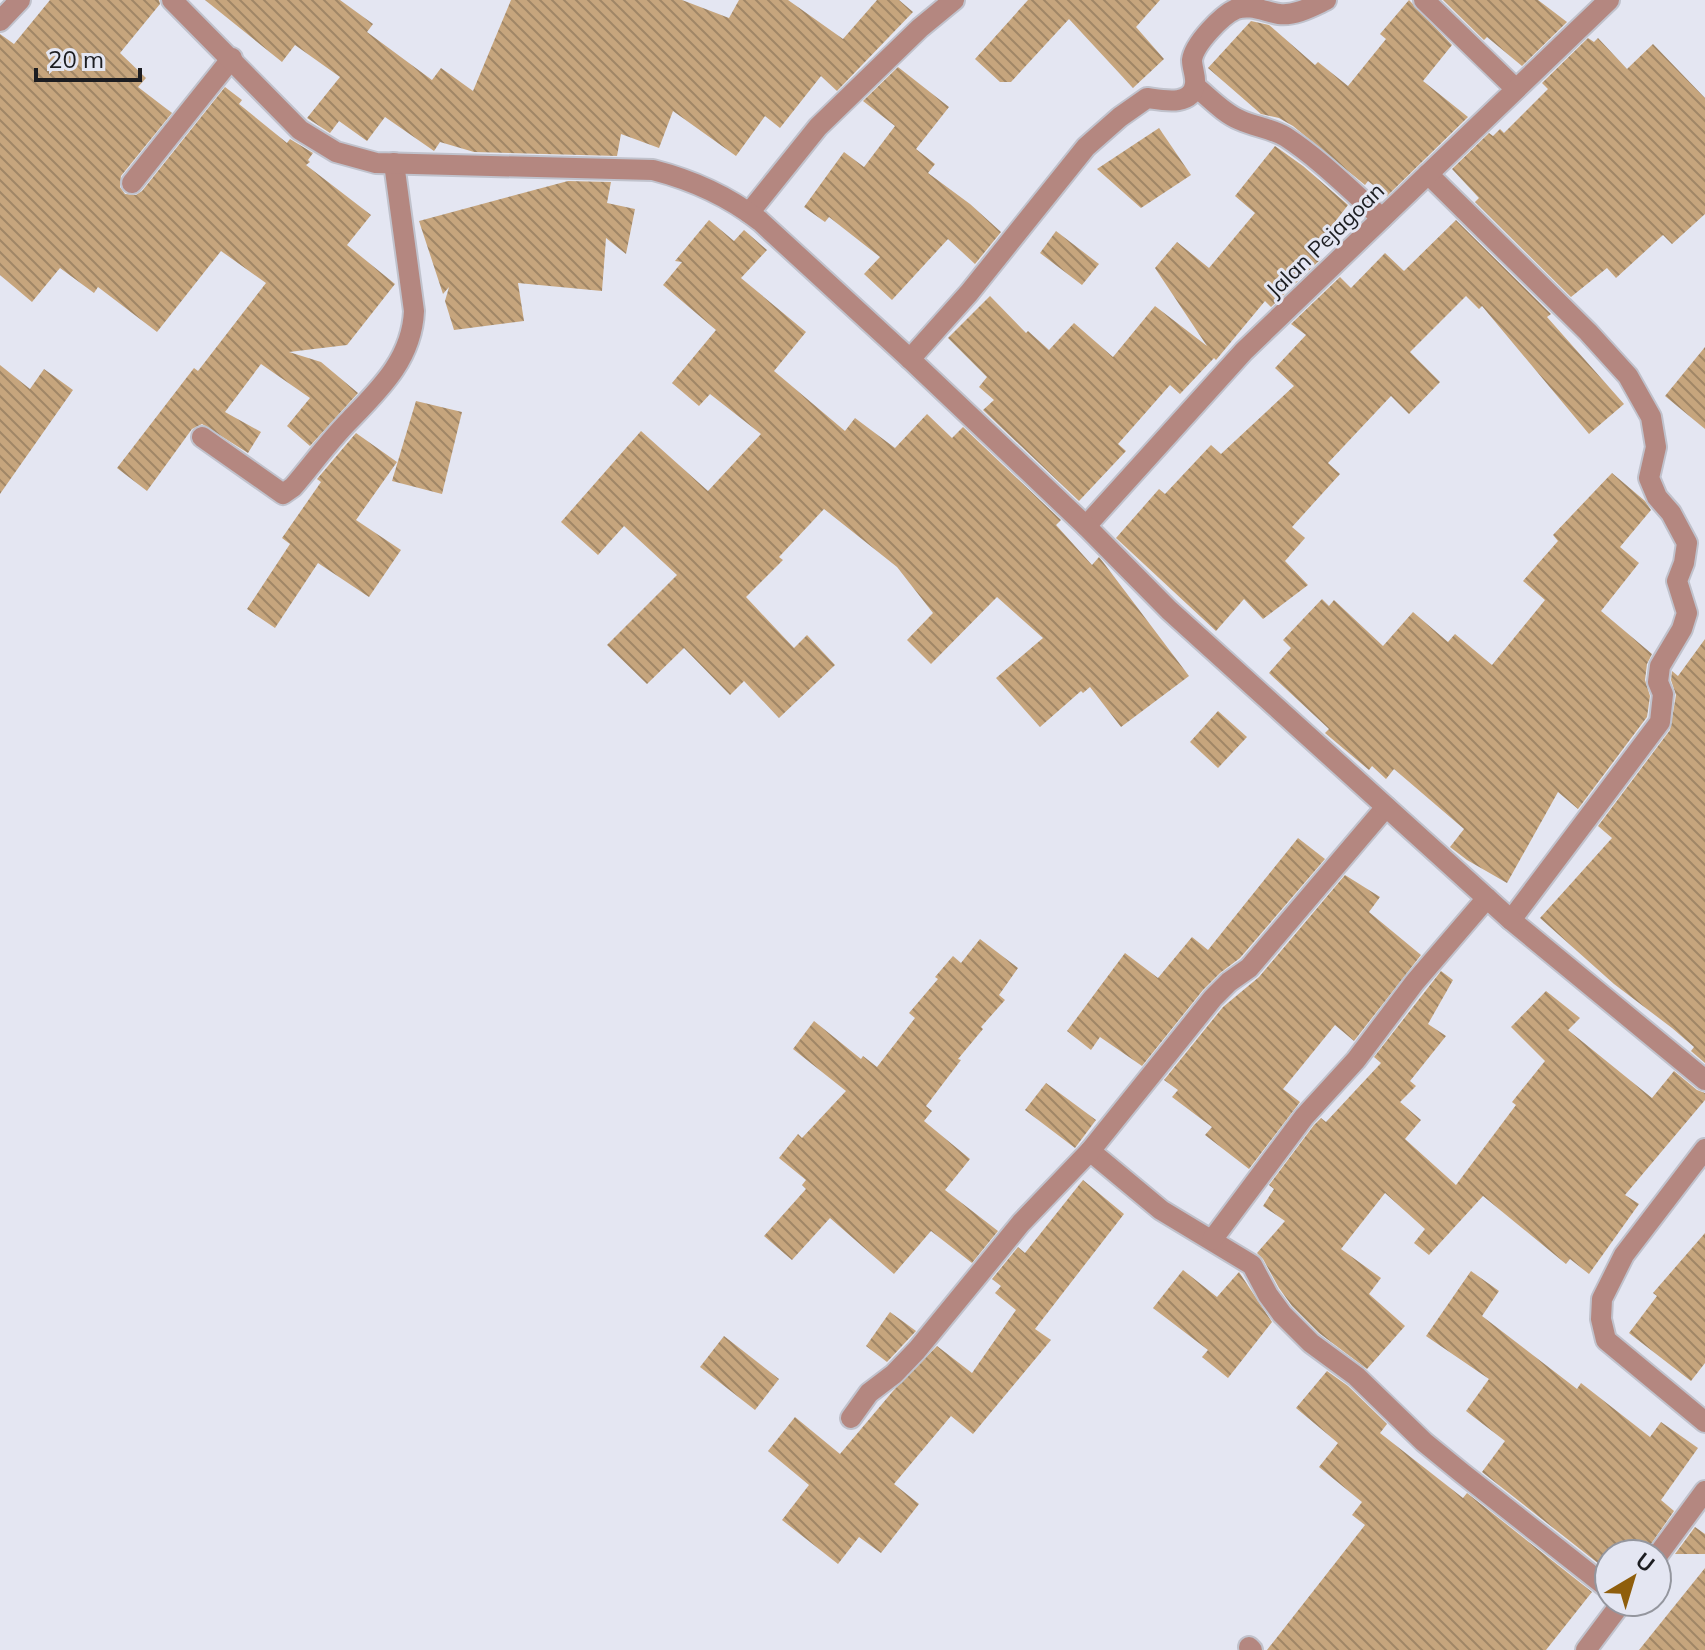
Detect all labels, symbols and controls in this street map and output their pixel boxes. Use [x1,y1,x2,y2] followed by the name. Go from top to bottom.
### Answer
[36,32,140,82] scale bar
[48,44,104,74] text: 20 m
[1260,177,1390,303] street label: Jalan Pejagoan
[1593,1538,1673,1618] north arrow
[1630,1546,1660,1578] text: U

